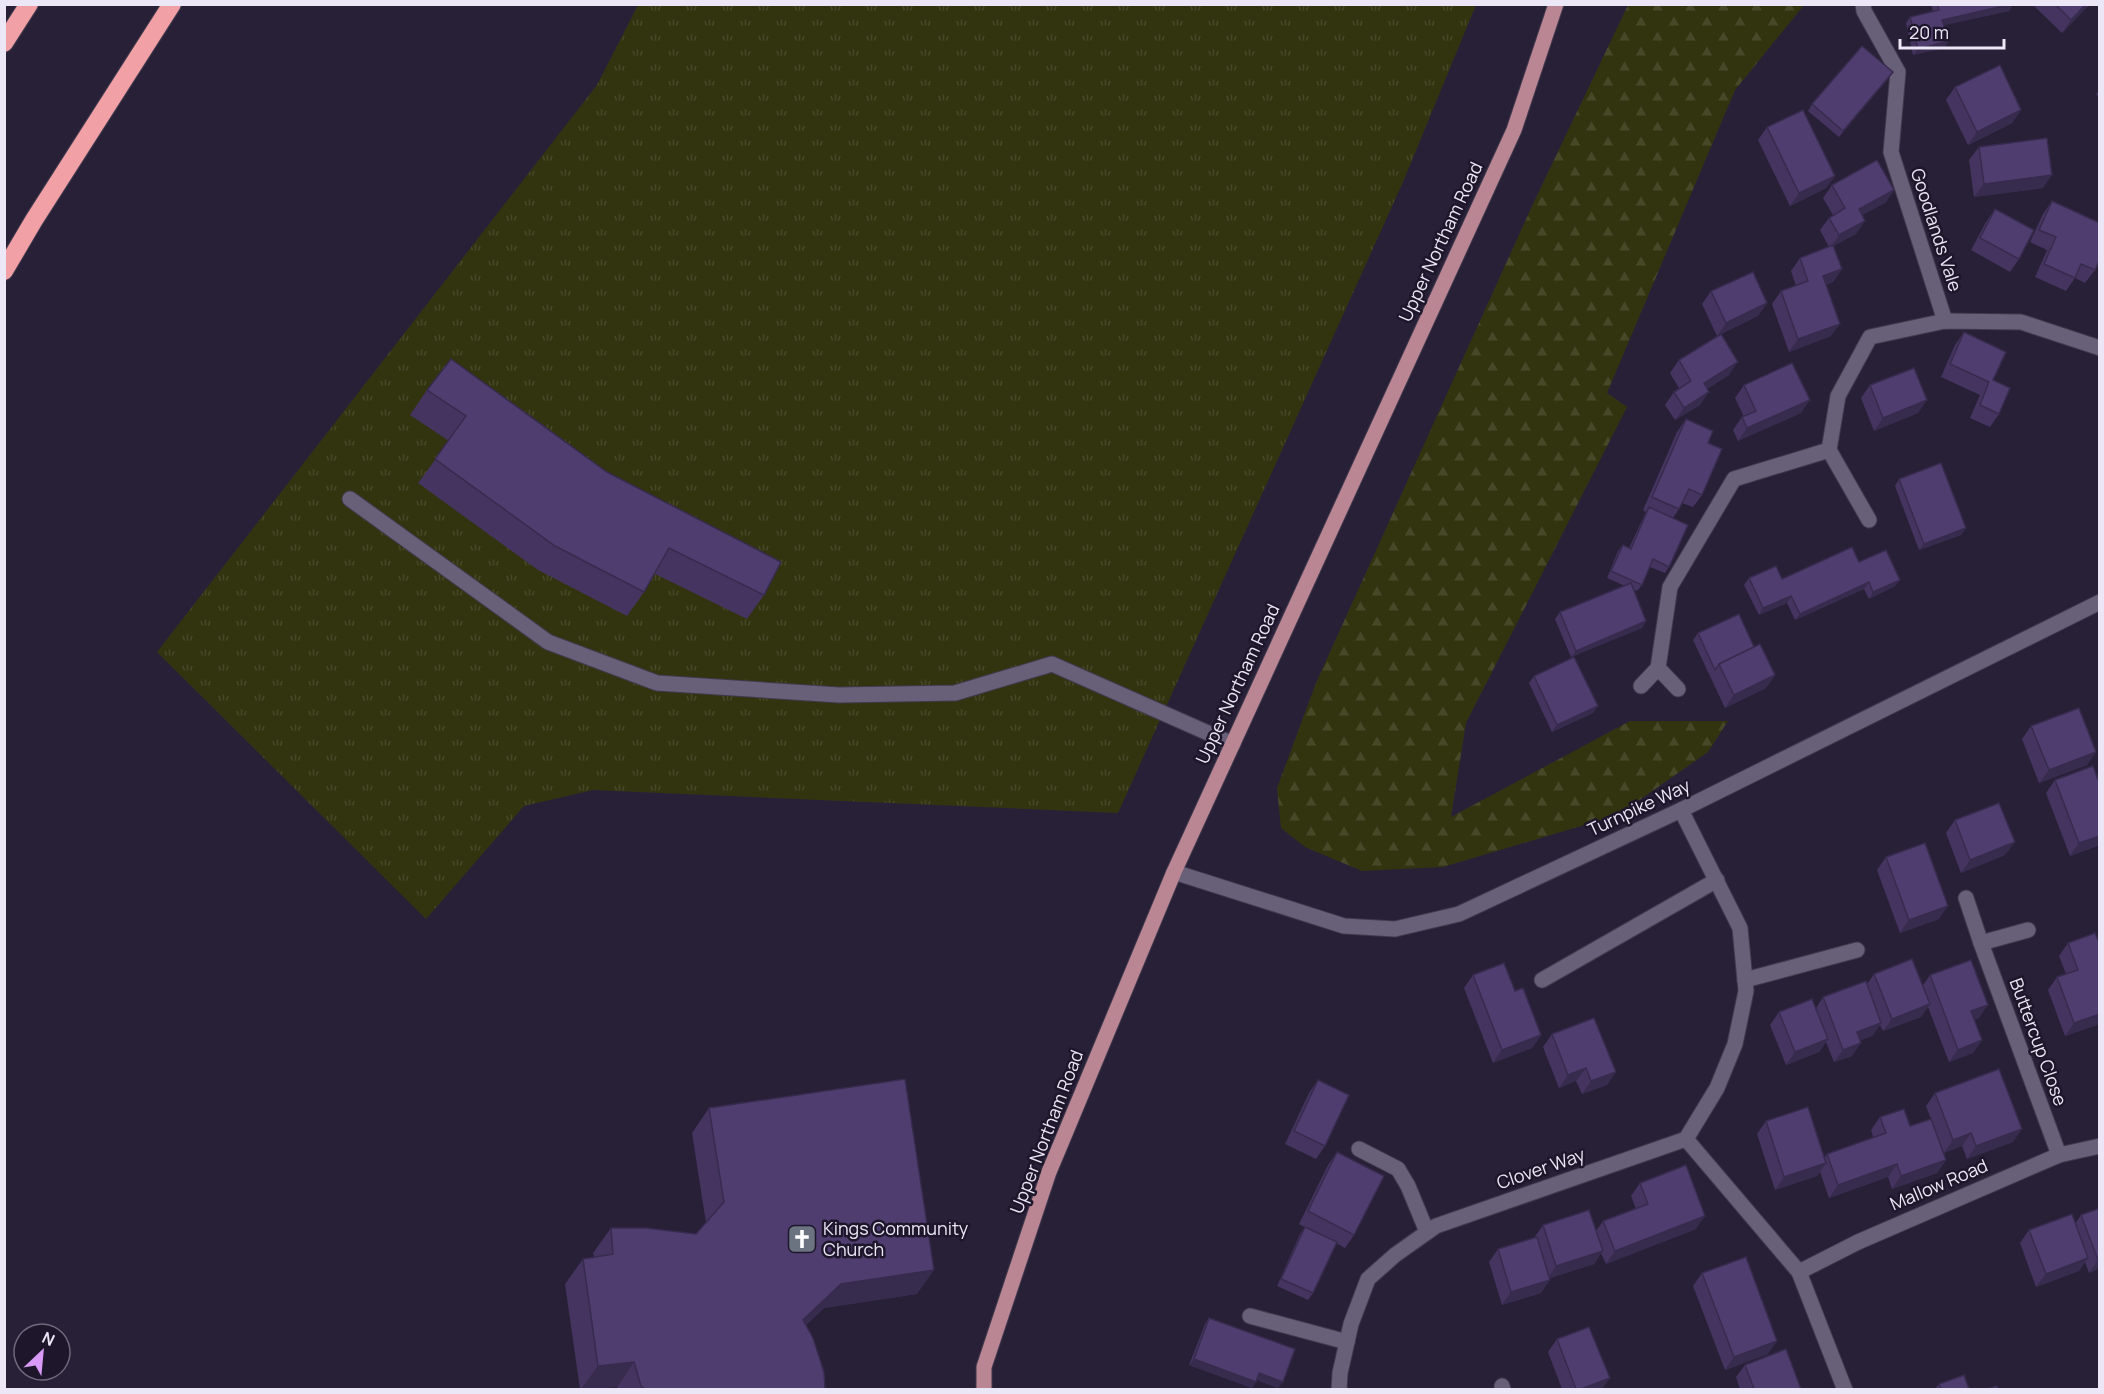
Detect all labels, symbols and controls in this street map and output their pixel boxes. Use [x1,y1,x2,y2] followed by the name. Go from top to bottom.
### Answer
[1900,12,2004,50] scale bar
[1909,20,1949,44] text: 20 m
[1393,158,1488,325] street label: Upper Northam Road
[1906,165,1968,294] street label: Goodlands Vale
[1190,600,1285,767] street label: Upper Northam Road
[1583,773,1694,841] street label: Turnpike Way
[2005,974,2073,1109] street label: Buttercup Close
[1004,1046,1088,1217] street label: Upper Northam Road
[1493,1142,1588,1194] street label: Clover Way
[1886,1153,1991,1215] street label: Mallow Road
[823,1216,969,1261] place label: Kings Community Church
[786,1223,818,1255] church icon: Kings Community Church
[12,1322,72,1382] north arrow
[39,1326,59,1351] text: N

